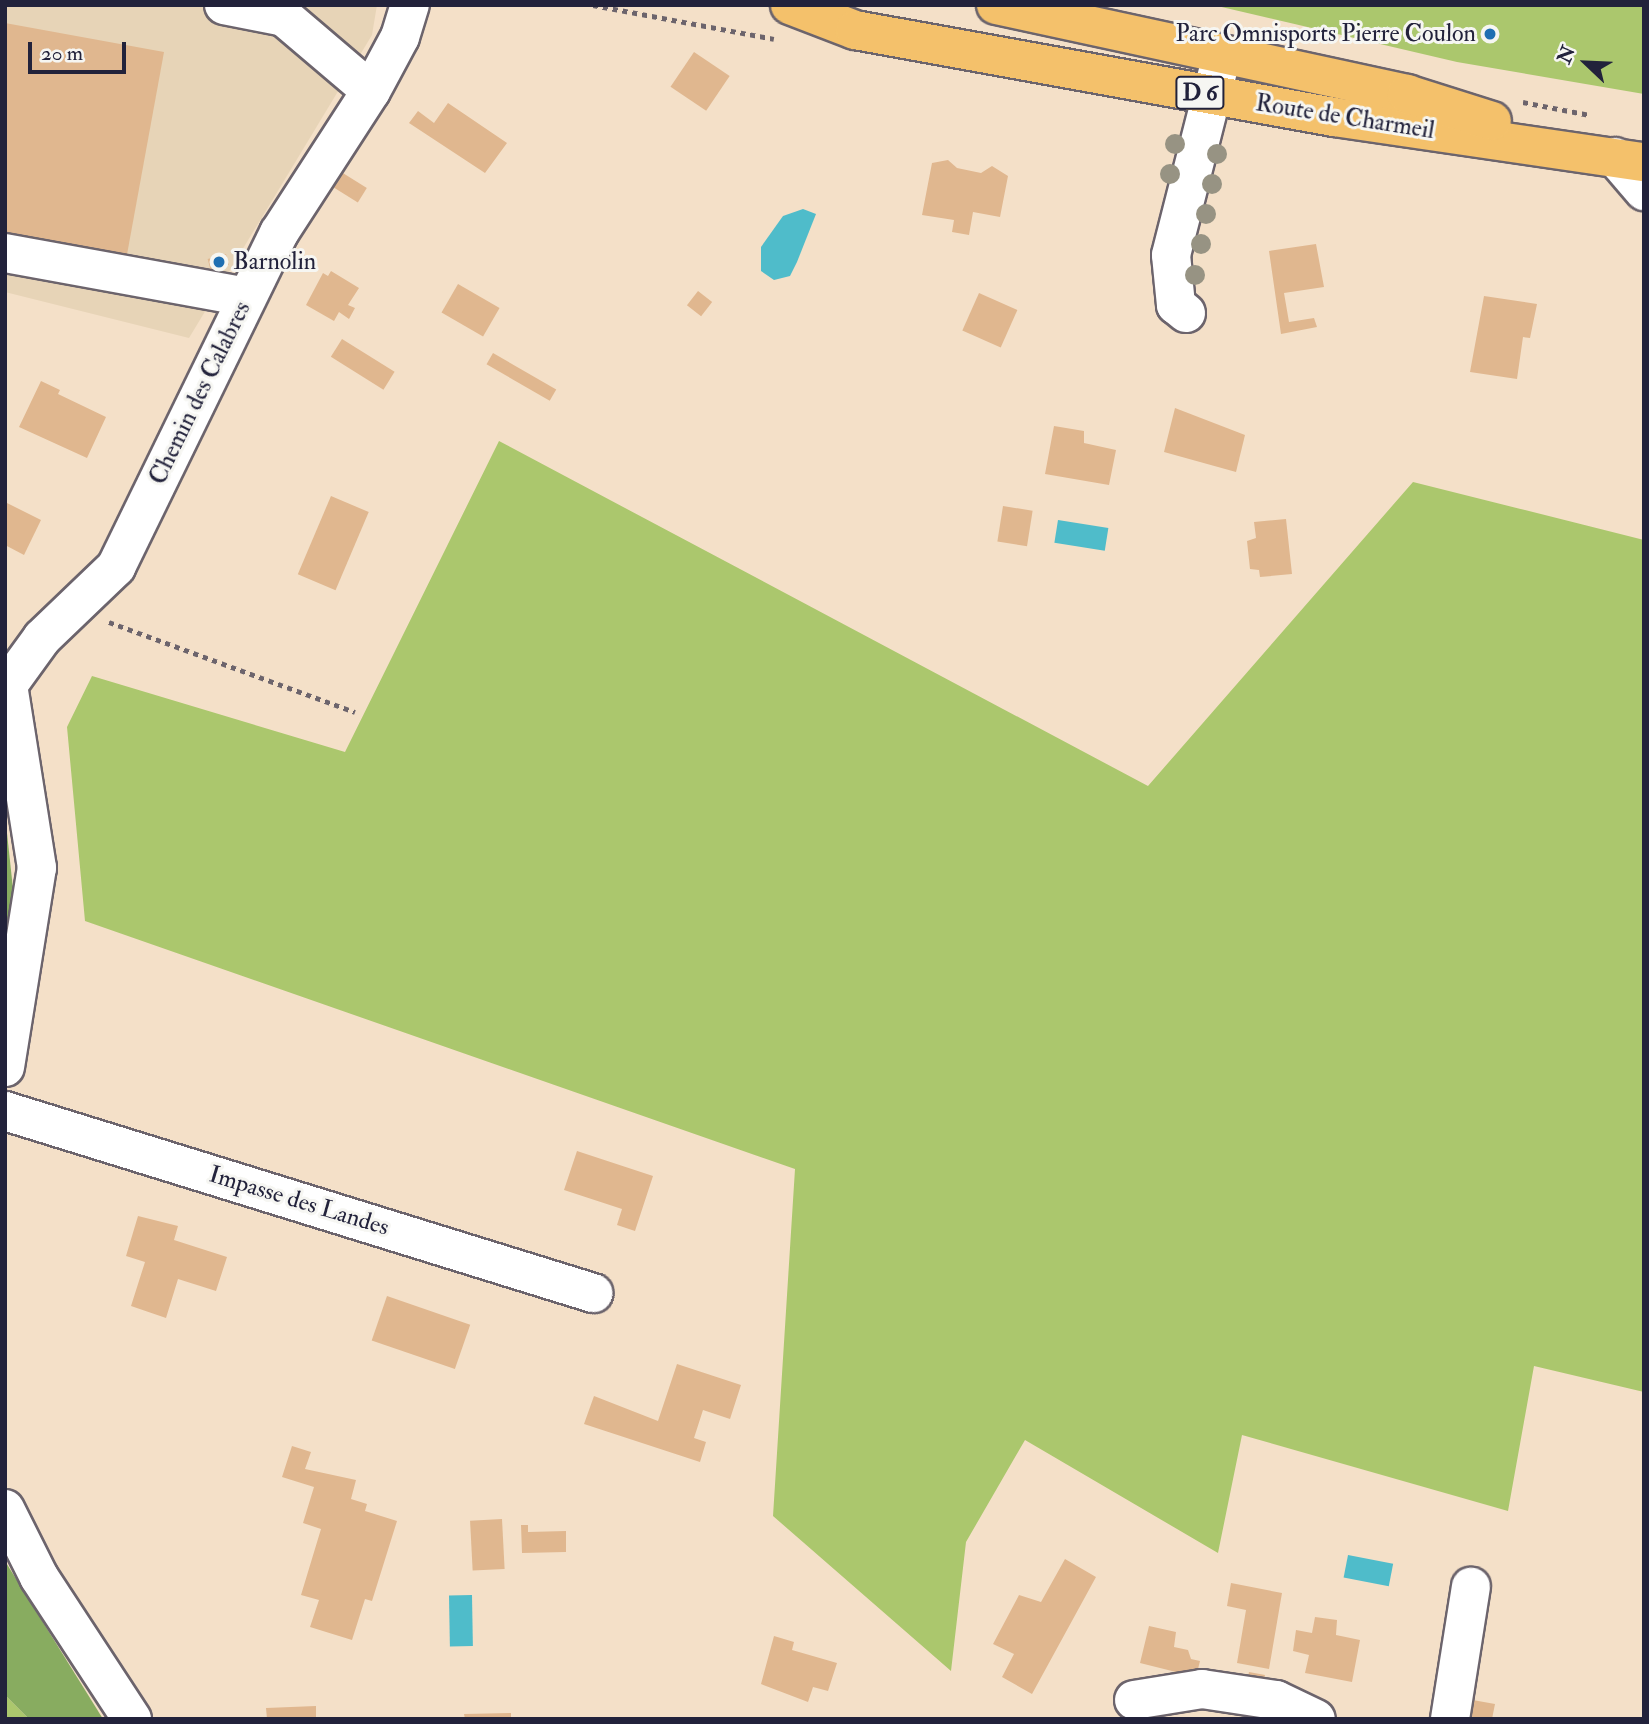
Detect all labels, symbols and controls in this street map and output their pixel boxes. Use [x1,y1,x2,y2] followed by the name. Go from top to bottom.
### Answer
[1176,20,1476,48] place label: Parc Omnisports Pierre Coulon
[1482,26,1498,42] marker: Parc Omnisports Pierre Coulon
[32,28,130,72] scale bar
[1551,28,1621,98] north arrow
[41,40,83,67] text: 20 m
[1552,42,1581,67] text: N
[1174,74,1226,113] road number: D 6
[1254,89,1436,145] street label: Route de Charmeil
[233,248,316,276] place label: Barnolin
[211,254,227,270] marker: Barnolin
[143,297,257,489] street label: Chemin des Calabres
[206,1160,392,1242] street label: Impasse des Landes

